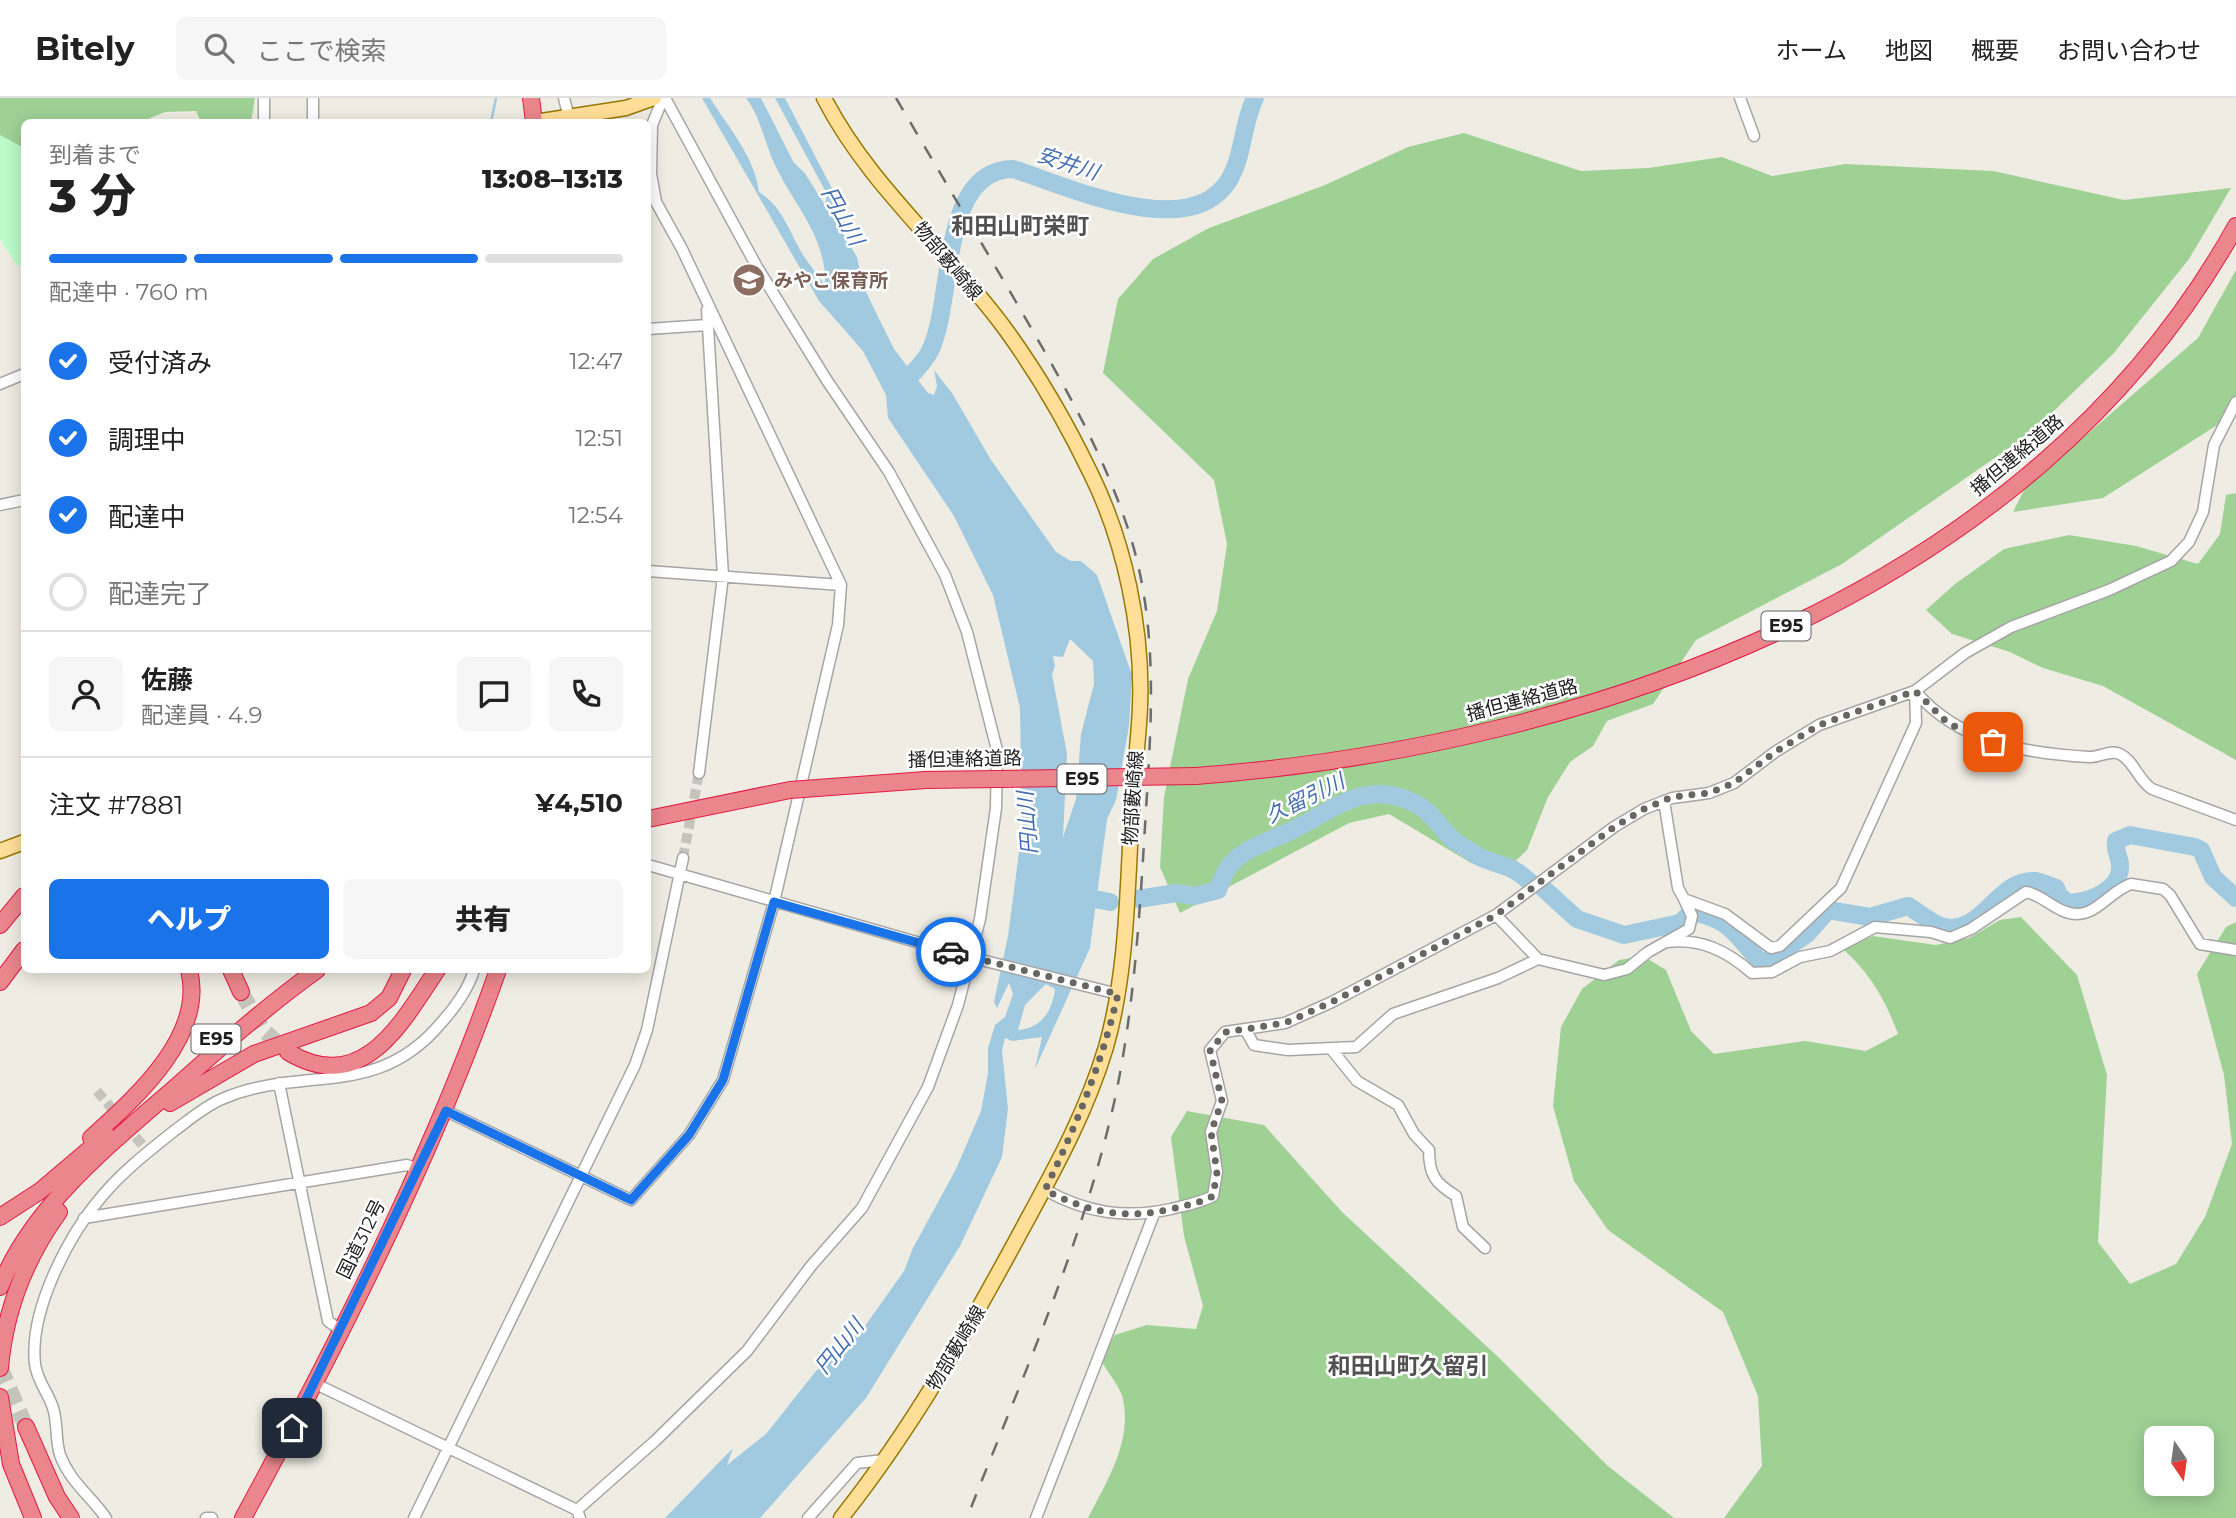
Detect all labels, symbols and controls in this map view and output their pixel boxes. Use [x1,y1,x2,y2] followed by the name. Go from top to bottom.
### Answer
[176,17,666,80] search box
[35,28,134,68] text: Bitely
[200,29,238,67] icon: search
[256,35,386,67] text: ここで検索
[1776,36,1847,65] text: ホーム
[1885,36,1933,65] text: 地図
[1971,36,2019,65] text: 概要
[2057,36,2201,65] text: お問い合わせ
[49,141,141,169] text: 到着まで
[1034,141,1104,185] water label: 安井川
[482,163,623,195] text: 13:08–13:13
[49,167,136,224] text: 3 分
[817,182,870,251] water label: 円山川
[951,212,1089,240] district label: 和田山町栄町
[909,217,987,305] street label: 物部藪崎線
[730,261,768,299] school or university icon: みやこ保育所
[774,269,888,292] place label: みやこ保育所
[49,278,209,306] text: 配達中 · 760 m
[49,342,87,380] icon: check
[108,347,212,379] text: 受付済み
[569,347,623,375] text: 12:47
[1966,410,2068,500] street label: 播但連絡道路
[49,419,87,457] icon: check
[108,424,186,456] text: 調理中
[575,424,623,452] text: 12:51
[49,496,87,534] icon: check
[108,501,186,533] text: 配達中
[569,501,623,529] text: 12:54
[108,578,212,610] text: 配達完了
[1762,612,1810,640] road number: E95
[49,657,123,731] button: person
[457,657,531,731] button: chat
[549,657,623,731] button: phone
[141,664,193,696] text: 佐藤
[1464,674,1580,726] street label: 播但連絡道路
[141,701,262,729] text: 配達員 · 4.9
[1963,712,2023,772] pin
[1974,723,2012,761] icon: bag
[908,747,1022,771] street label: 播但連絡道路
[1118,750,1148,846] street label: 物部藪崎線
[1058,764,1106,794] road number: E95
[1262,767,1350,828] water label: 久留引川
[536,787,623,819] text: ¥4,510
[49,789,183,821] text: 注文 #7881
[1012,789,1042,855] water label: 円山川
[49,879,329,959] button: ヘルプ
[343,879,623,959] button: 共有
[916,917,986,987] courier
[932,933,970,971] icon: car
[192,1024,241,1054] road number: E95
[332,1196,390,1282] street label: 国道312号
[922,1301,990,1395] street label: 物部藪崎線
[809,1312,870,1378] water label: 円山川
[1328,1352,1489,1380] district label: 和田山町久留引
[262,1398,322,1458] pin
[273,1409,311,1447] icon: home
[2144,1426,2214,1496] north arrow
[2144,1426,2214,1496] map controls

